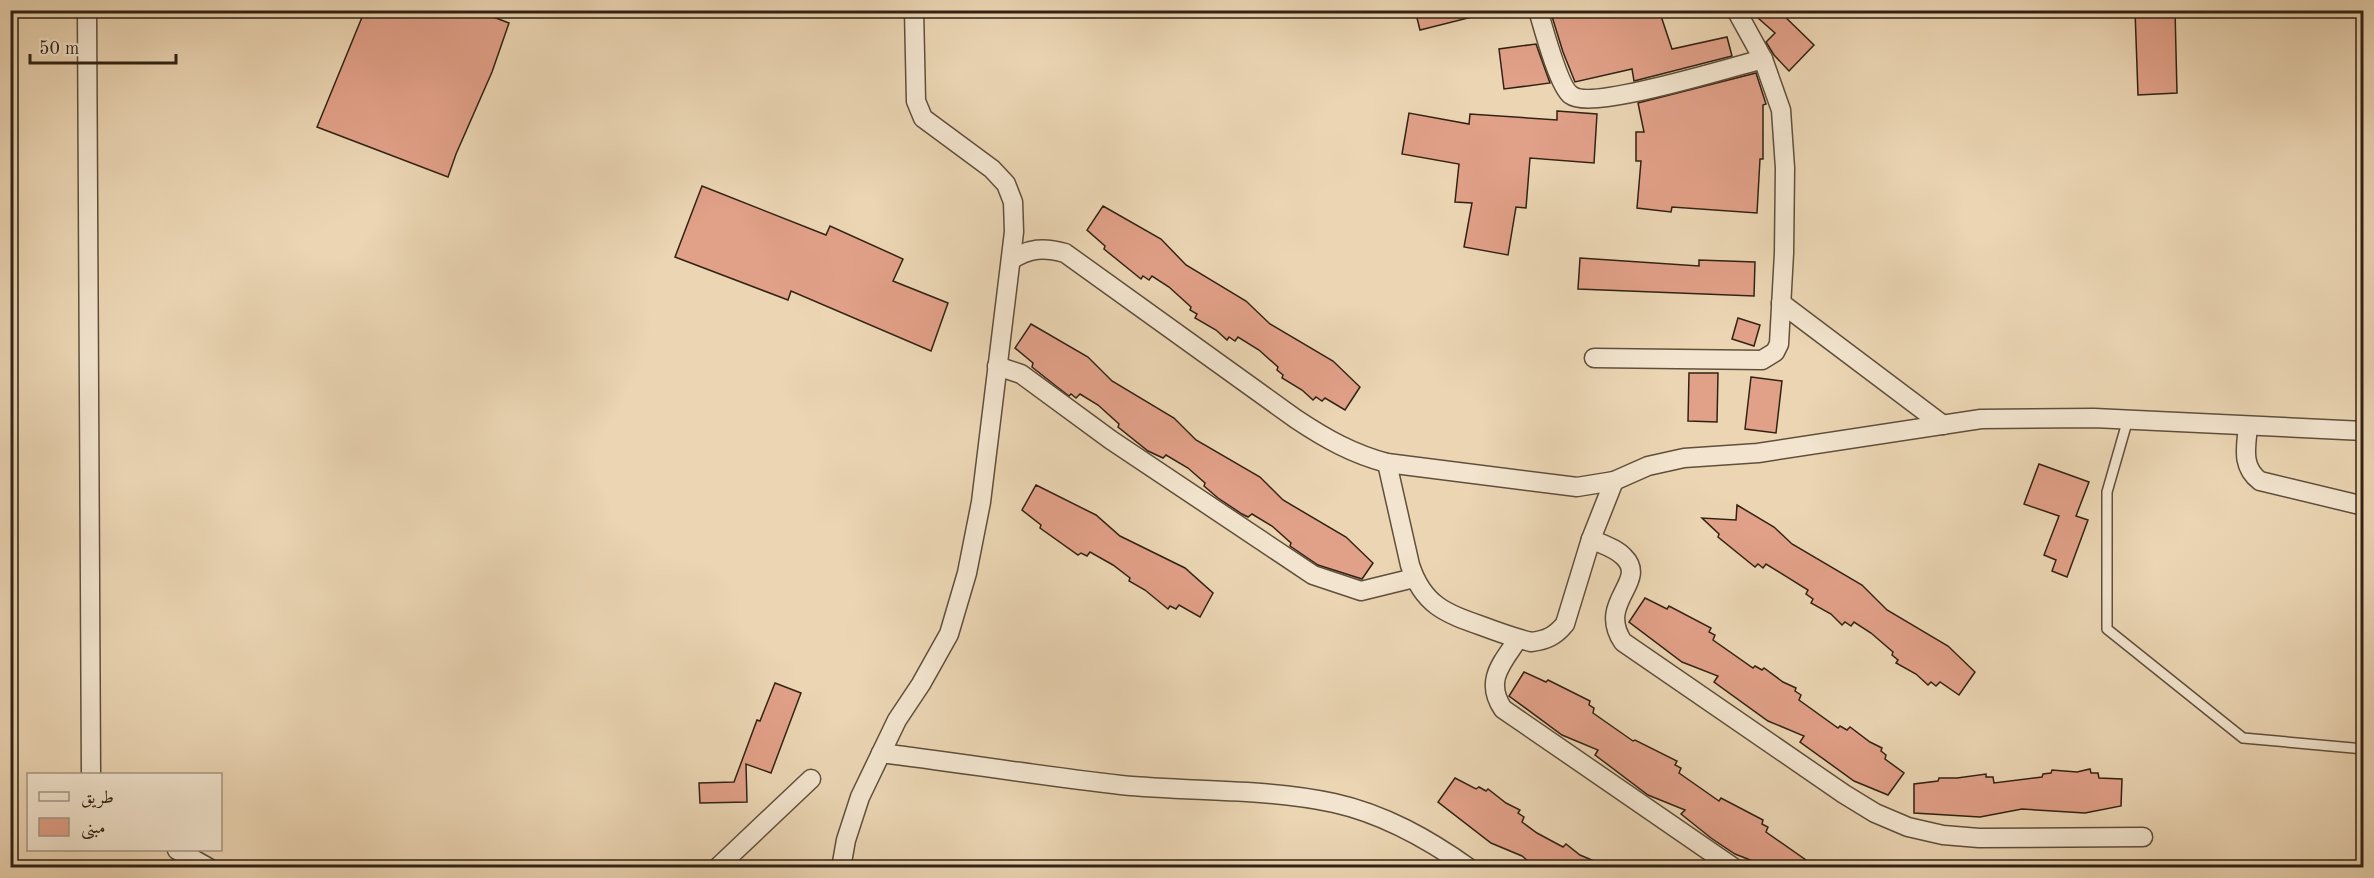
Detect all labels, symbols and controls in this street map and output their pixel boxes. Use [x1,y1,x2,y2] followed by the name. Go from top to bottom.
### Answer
[30,27,176,65] scale bar
[39,40,79,58] text: 50 m
[27,773,222,851] legend
[81,789,114,809] text: طريق
[81,819,106,840] text: مبنى

